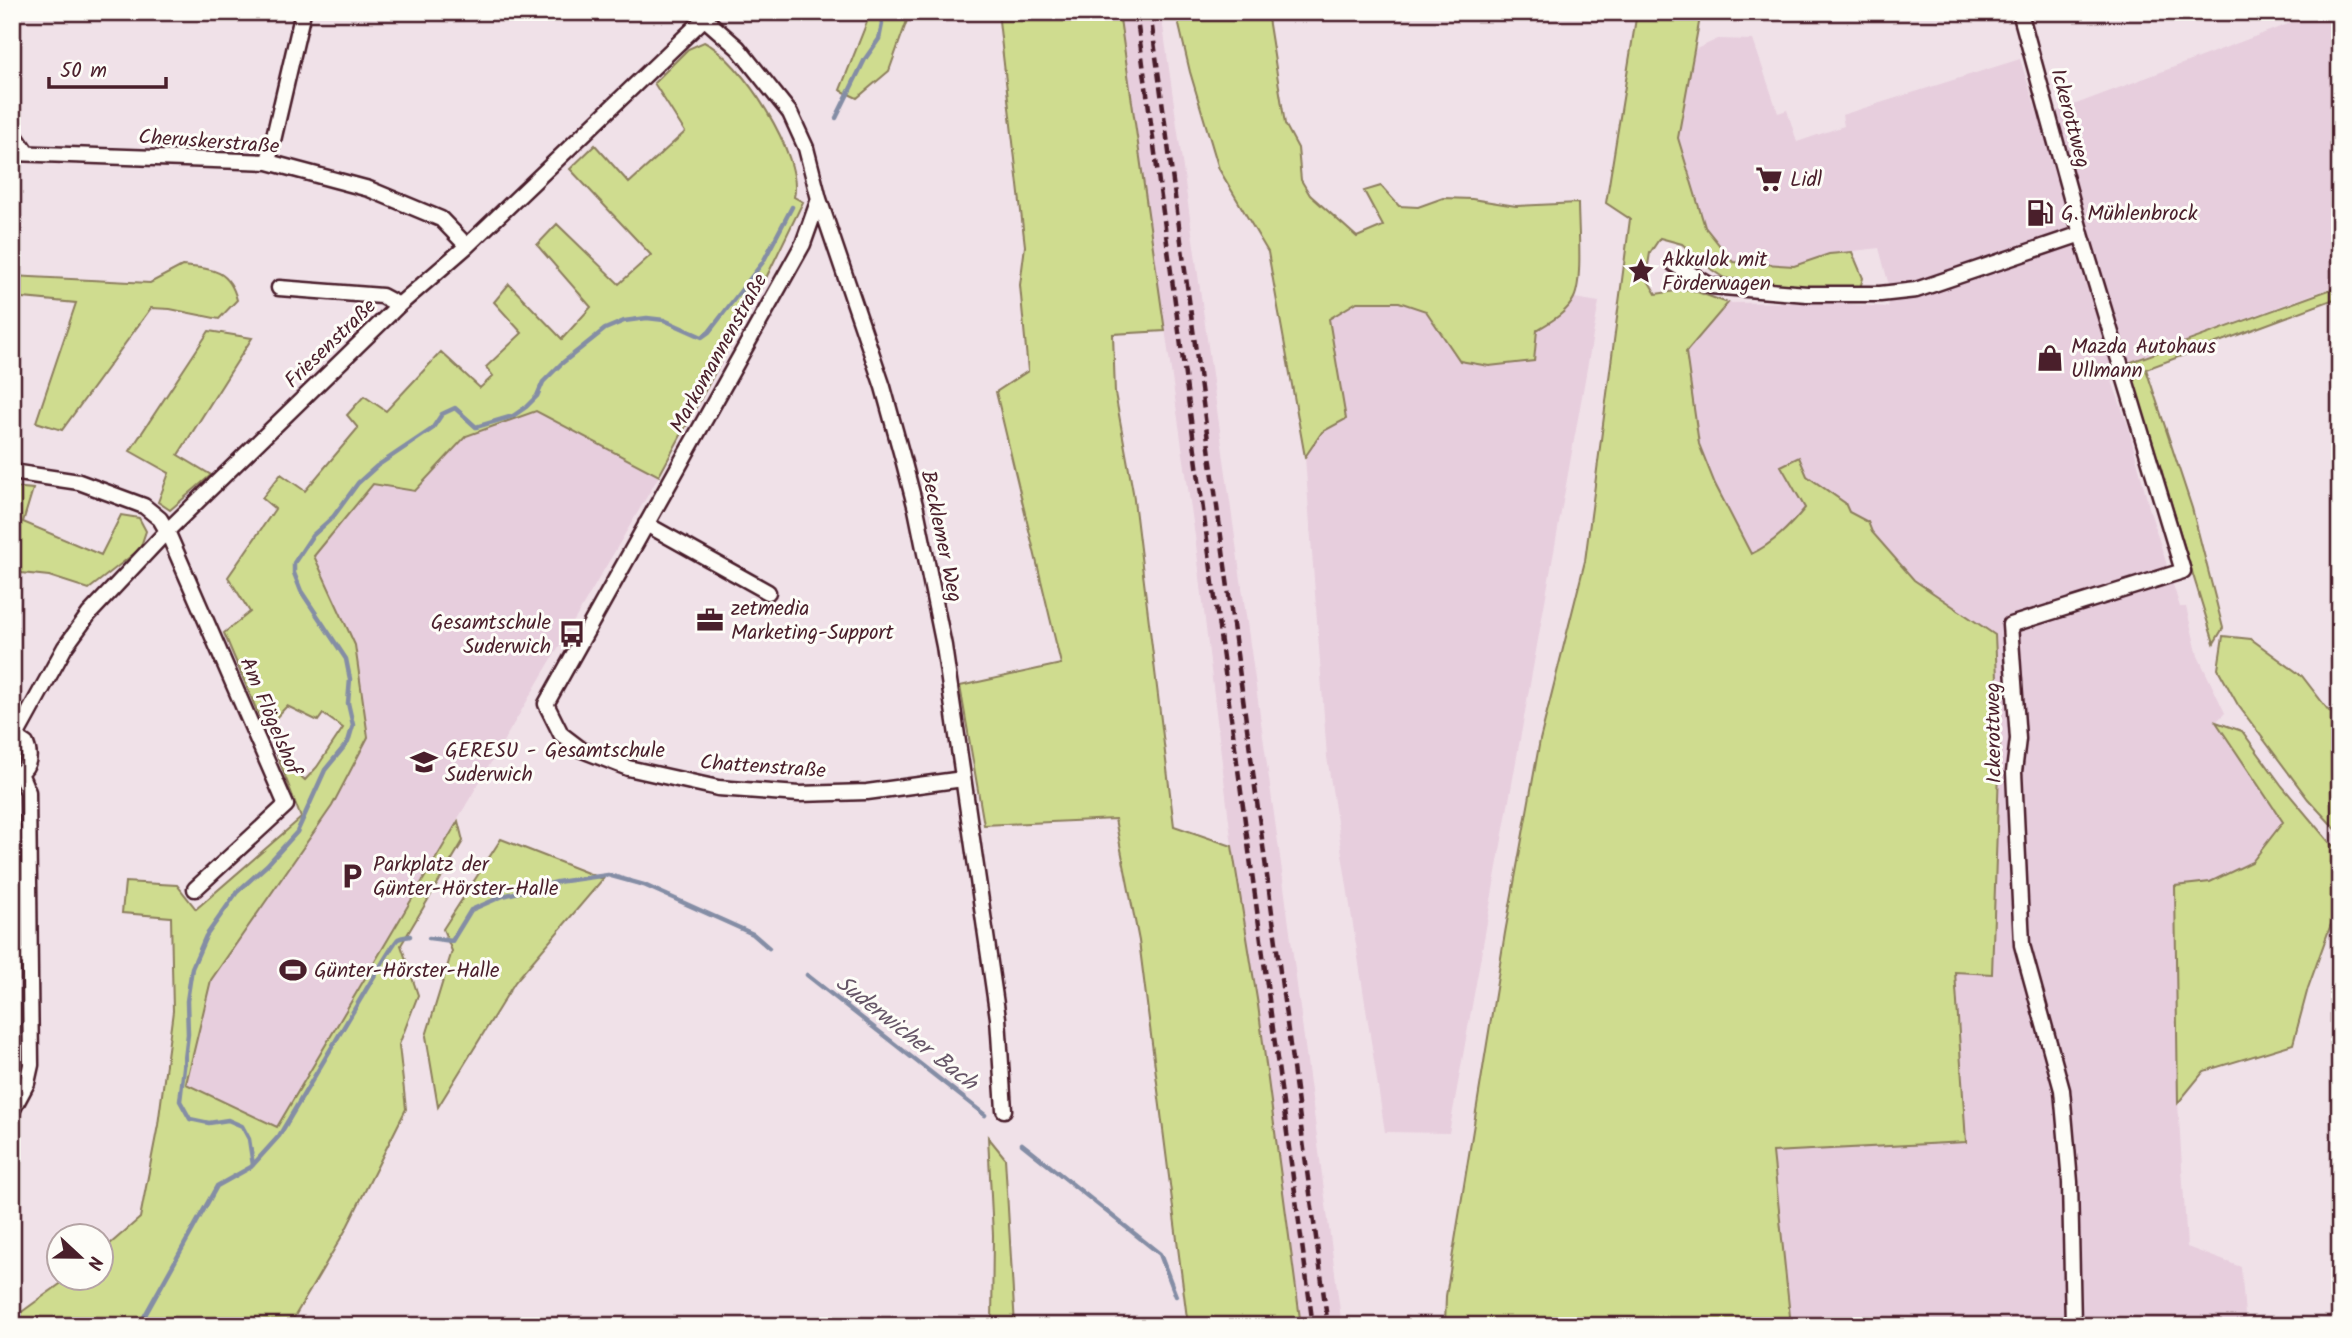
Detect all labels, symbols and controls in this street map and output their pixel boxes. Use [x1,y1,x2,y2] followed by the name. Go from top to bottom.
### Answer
[49,46,166,90] scale bar
[60,55,107,88] text: 50 m
[2040,65,2099,172] street label: Ickerottweg
[137,121,281,164] street label: Cheruskerstraße
[1754,164,1784,194] supermarket icon: Lidl
[1790,164,1822,197] place label: Lidl
[2025,198,2055,228] fuel station icon: G. Mühlenbrock
[2061,198,2198,231] place label: G. Mühlenbrock
[1662,244,1771,301] place label: Akkulok mit Förderwagen
[1626,256,1656,286] place icon: Akkulok mit Förderwagen
[662,267,777,440] street label: Markomannenstraße
[277,291,385,397] street label: Friesenstraße
[2071,331,2216,388] place label: Mazda Autohaus Ullmann
[2035,343,2065,373] shop icon: Mazda Autohaus Ullmann
[910,467,971,605] street label: Becklemer Weg
[731,593,894,650] place label: zetmedia Marketing-Support
[695,605,725,635] office icon: zetmedia Marketing-Support
[431,607,552,664] place label: Gesamtschule Suderwich
[557,619,587,649] bus stop icon: Gesamtschule Suderwich
[230,652,310,783] street label: Am Flögelshof
[1977,682,2012,784] street label: Ickerottweg
[445,735,666,792] place label: GERESU - Gesamtschule Suderwich
[409,747,439,777] school or university icon: GERESU - Gesamtschule Suderwich
[699,747,828,788] street label: Chattenstraße
[373,849,559,906] place label: Parkplatz der Günter-Hörster-Halle
[337,861,367,891] parking icon: Parkplatz der Günter-Hörster-Halle
[278,955,308,985] sports icon: Günter-Hörster-Halle
[314,955,500,988] place label: Günter-Hörster-Halle
[827,967,986,1102] water label: Suderwicher Bach
[46,1222,116,1292] north arrow
[78,1251,110,1274] text: N

